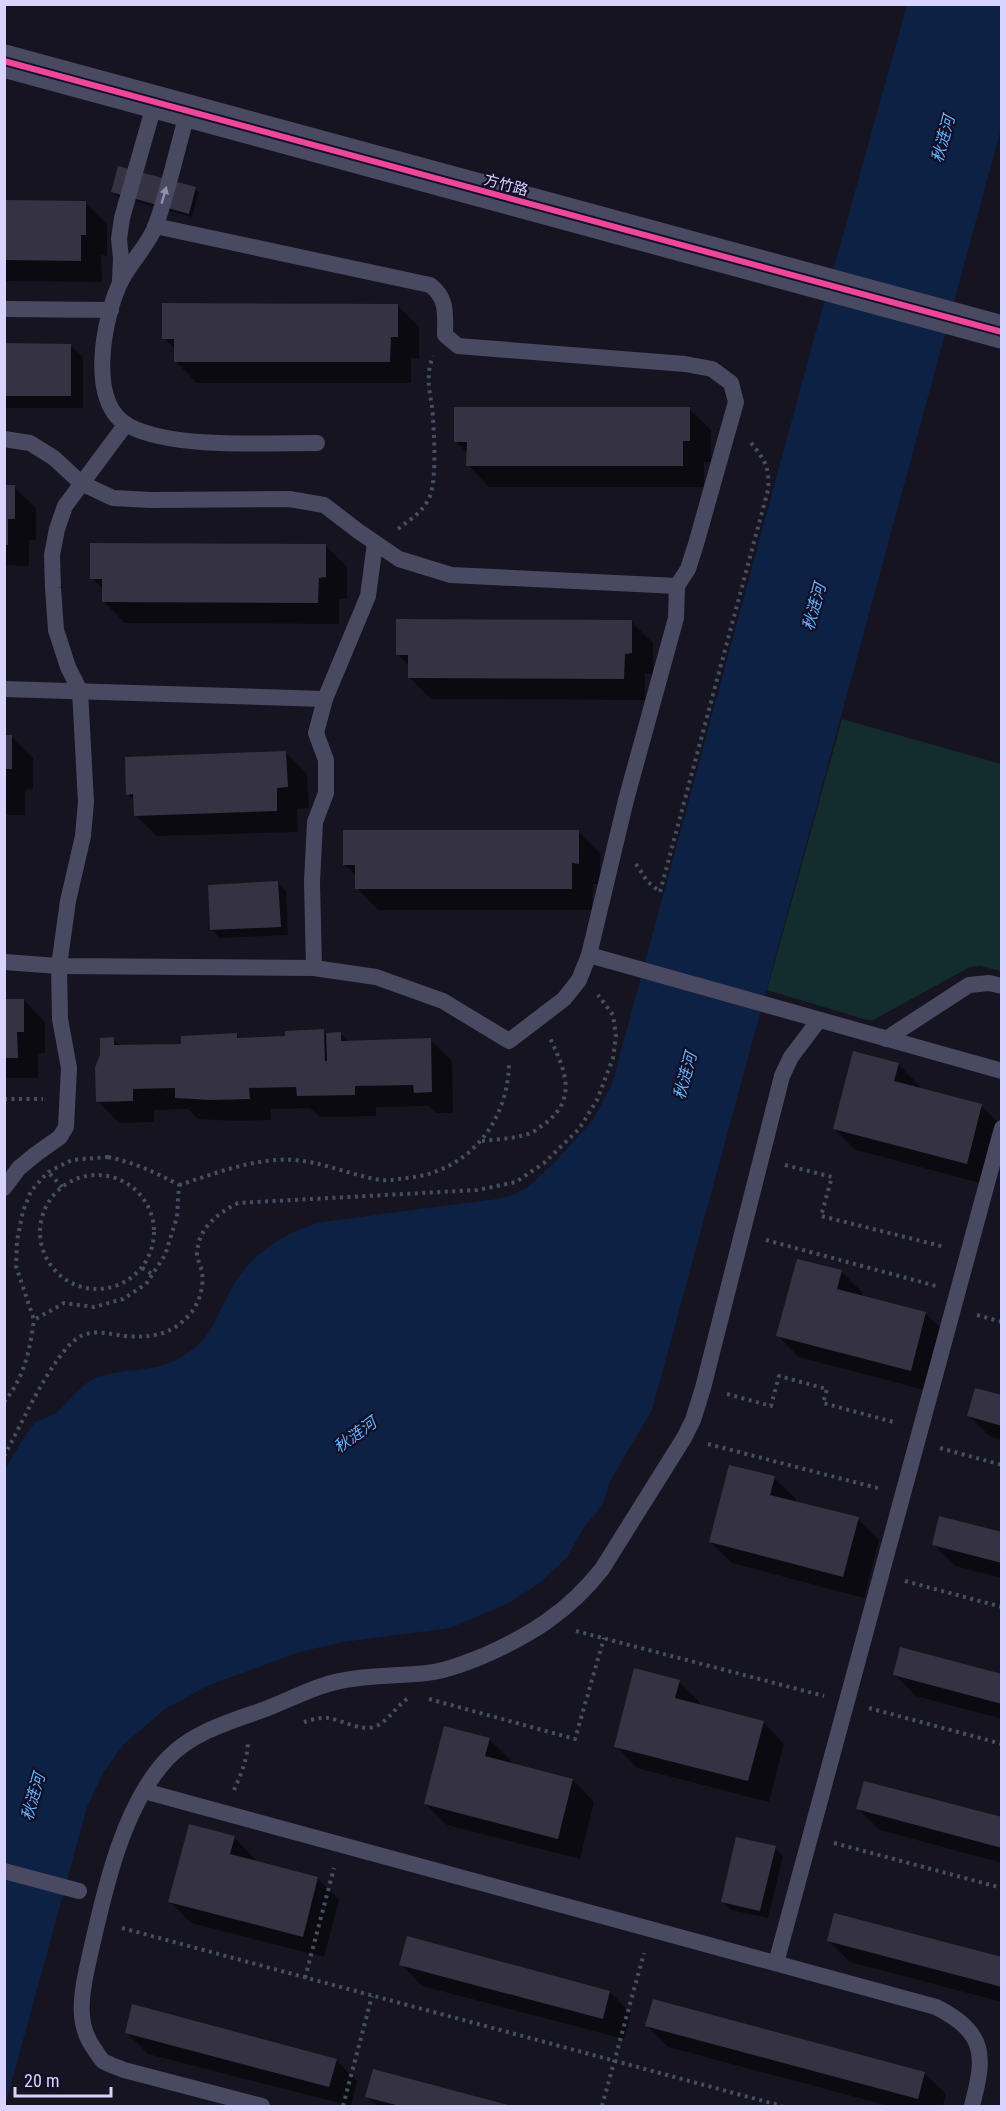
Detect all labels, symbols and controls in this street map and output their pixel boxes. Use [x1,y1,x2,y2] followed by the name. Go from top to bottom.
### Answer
[928,110,959,165] water label: 秋涟河
[482,170,530,200] street label: 方竹路
[160,186,169,204] one-way arrow
[799,578,830,633] water label: 秋涟河
[670,1047,701,1102] water label: 秋涟河
[330,1411,382,1457] water label: 秋涟河
[17,1768,50,1823] water label: 秋涟河
[15,2060,111,2098] scale bar
[24,2070,59,2091] text: 20 m

